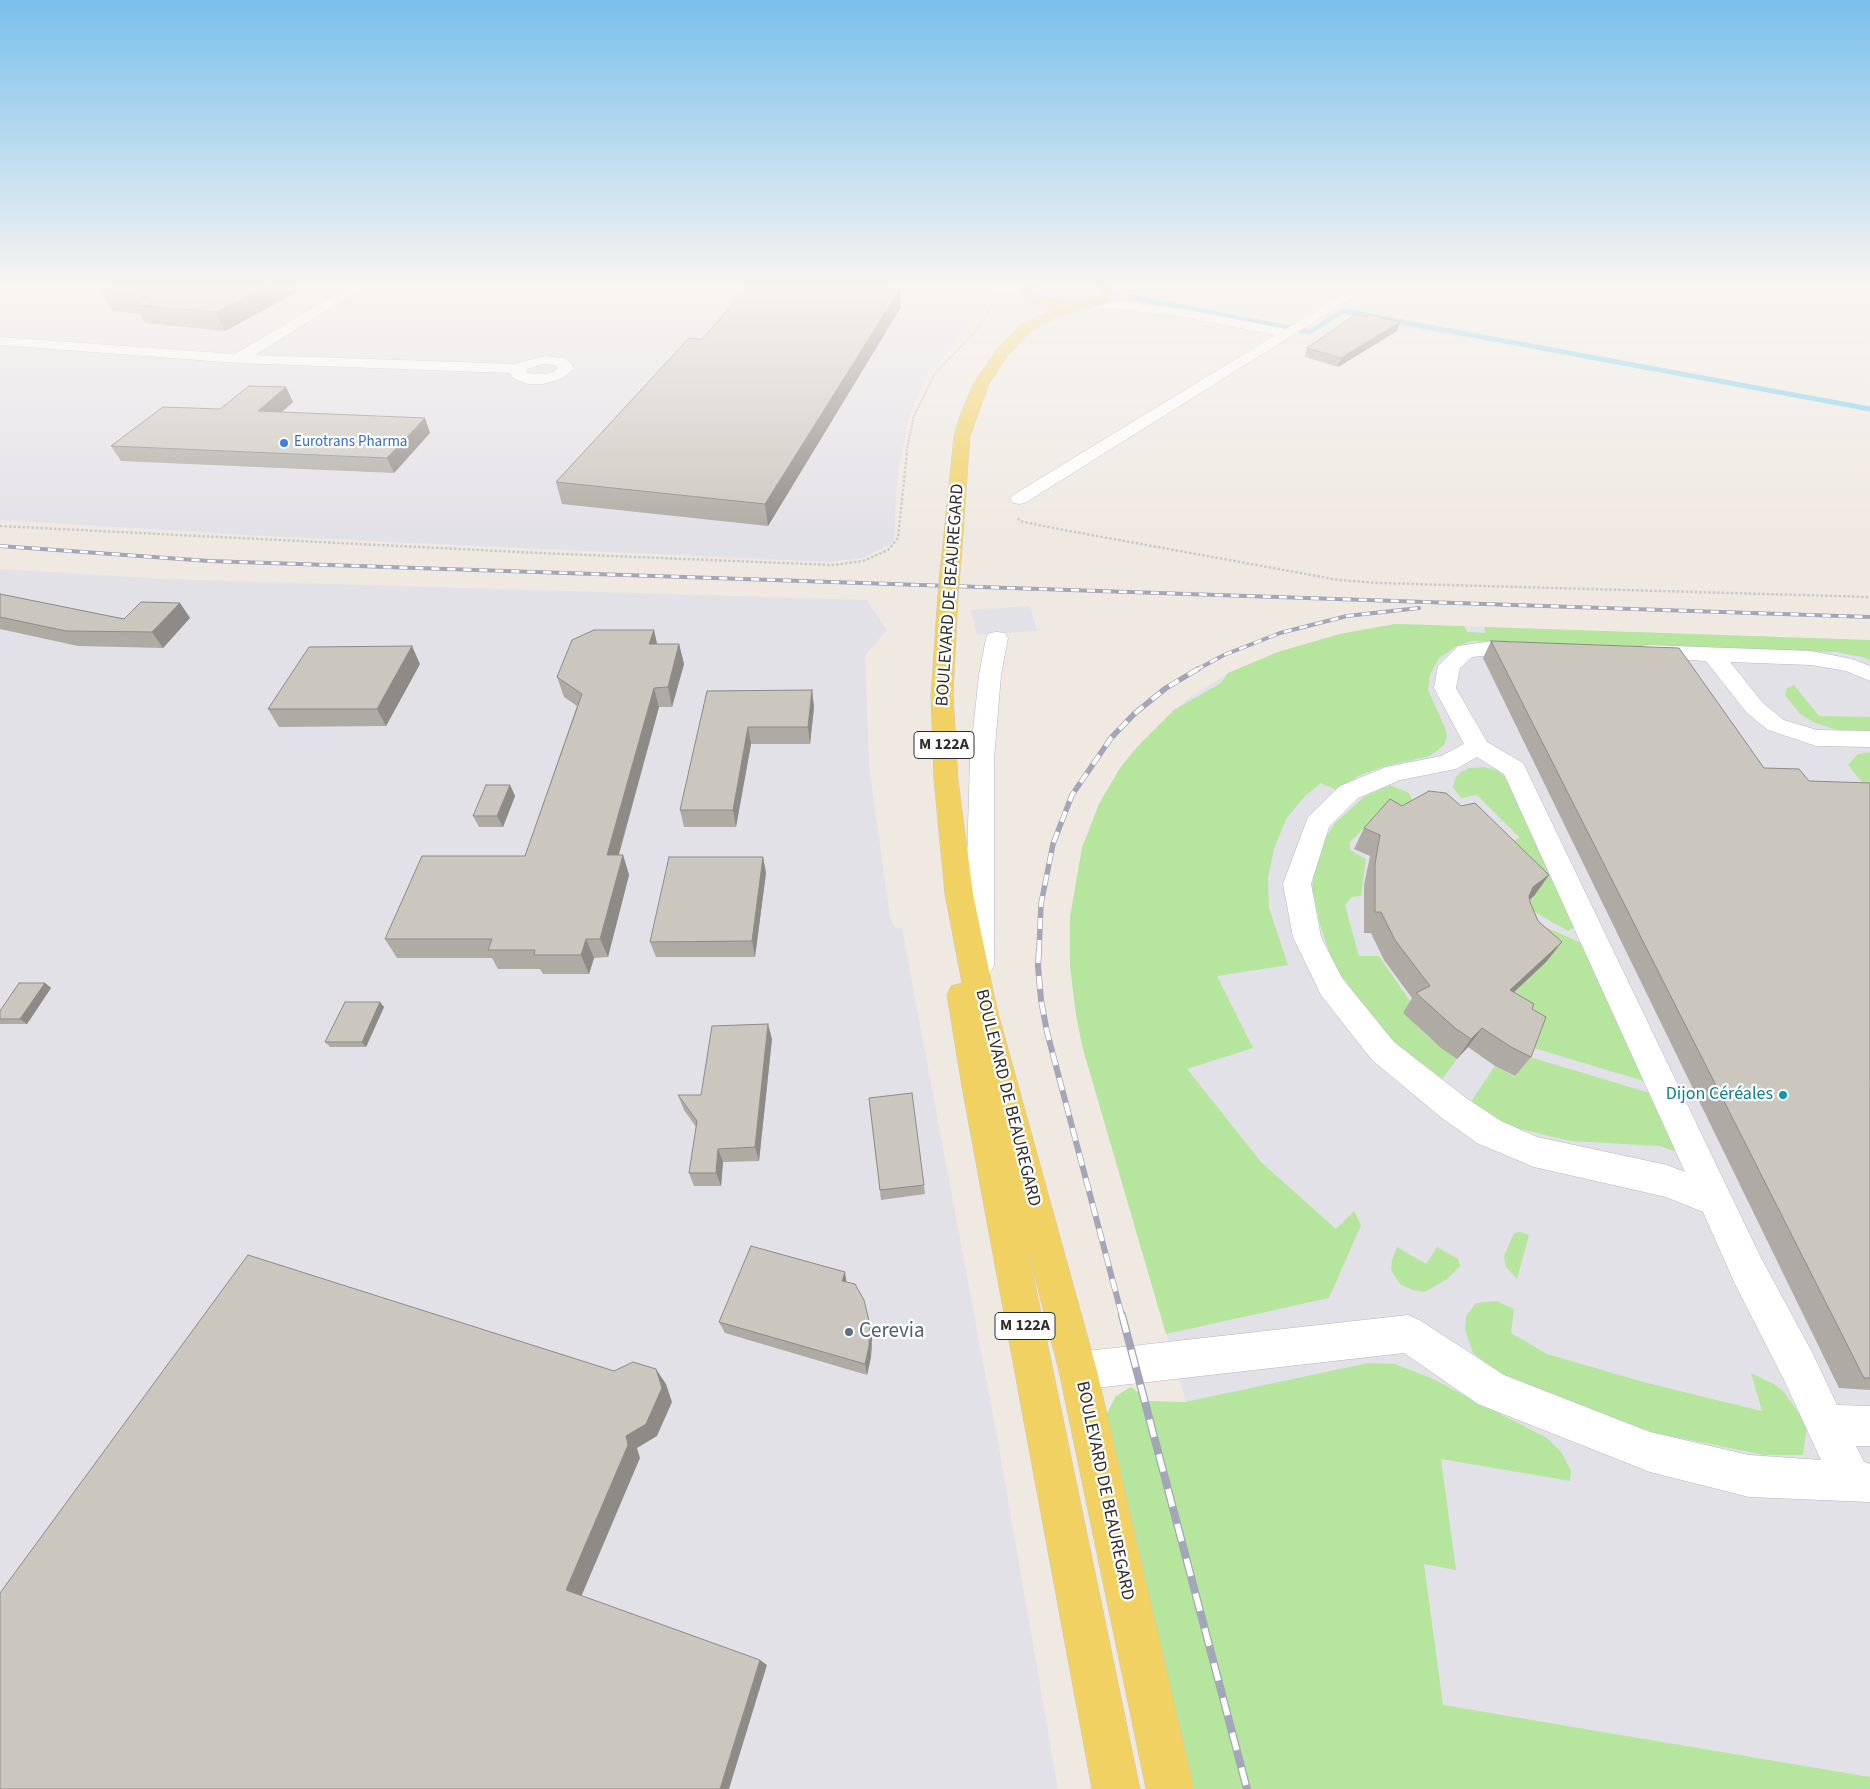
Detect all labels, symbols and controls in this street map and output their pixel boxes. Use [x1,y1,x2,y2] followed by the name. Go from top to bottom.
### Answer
[294,434,407,452] place label: Eurotrans Pharma
[278,437,290,449] marker: Eurotrans Pharma
[932,483,970,707] street label: BOULEVARD DE BEAUREGARD
[914,732,974,758] road number: M 122A
[970,987,1044,1209] street label: BOULEVARD DE BEAUREGARD
[1666,1084,1773,1106] place label: Dijon Céréales
[1777,1089,1789,1101] marker: Dijon Céréales
[995,1312,1055,1340] road number: M 122A
[859,1319,925,1345] place label: Cerevia
[843,1326,855,1338] marker: Cerevia
[1070,1380,1138,1602] street label: BOULEVARD DE BEAUREGARD

